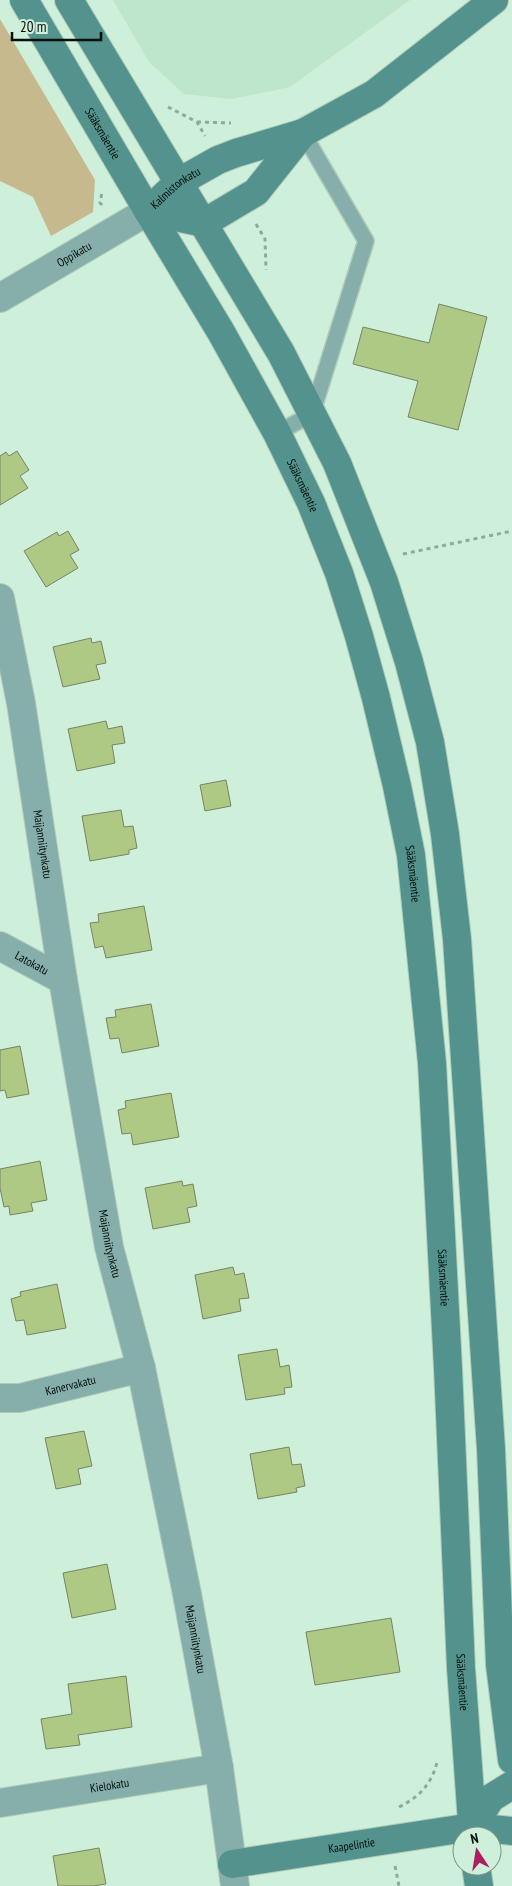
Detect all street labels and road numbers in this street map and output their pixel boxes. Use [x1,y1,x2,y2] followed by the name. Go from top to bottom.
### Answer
[82,105,124,162] street label: Sääksmäentie
[147,164,203,212] street label: Kalmistonkatu
[54,238,94,270] street label: Oppikatu
[284,456,322,514] street label: Sääksmäentie
[30,809,56,880] street label: Maijanniitynkatu
[402,844,424,903] street label: Sääksmäentie
[13,948,51,978] street label: Latokatu
[96,1208,125,1279] street label: Maijanniitynkatu
[435,1249,453,1307] street label: Sääksmäentie
[44,1372,97,1398] street label: Kanervakatu
[182,1604,209,1675] street label: Maijanniitynkatu
[453,1653,472,1711] street label: Sääksmäentie
[89,1774,130,1796] street label: Kielokatu
[327,1834,376,1856] street label: Kaapelintie

